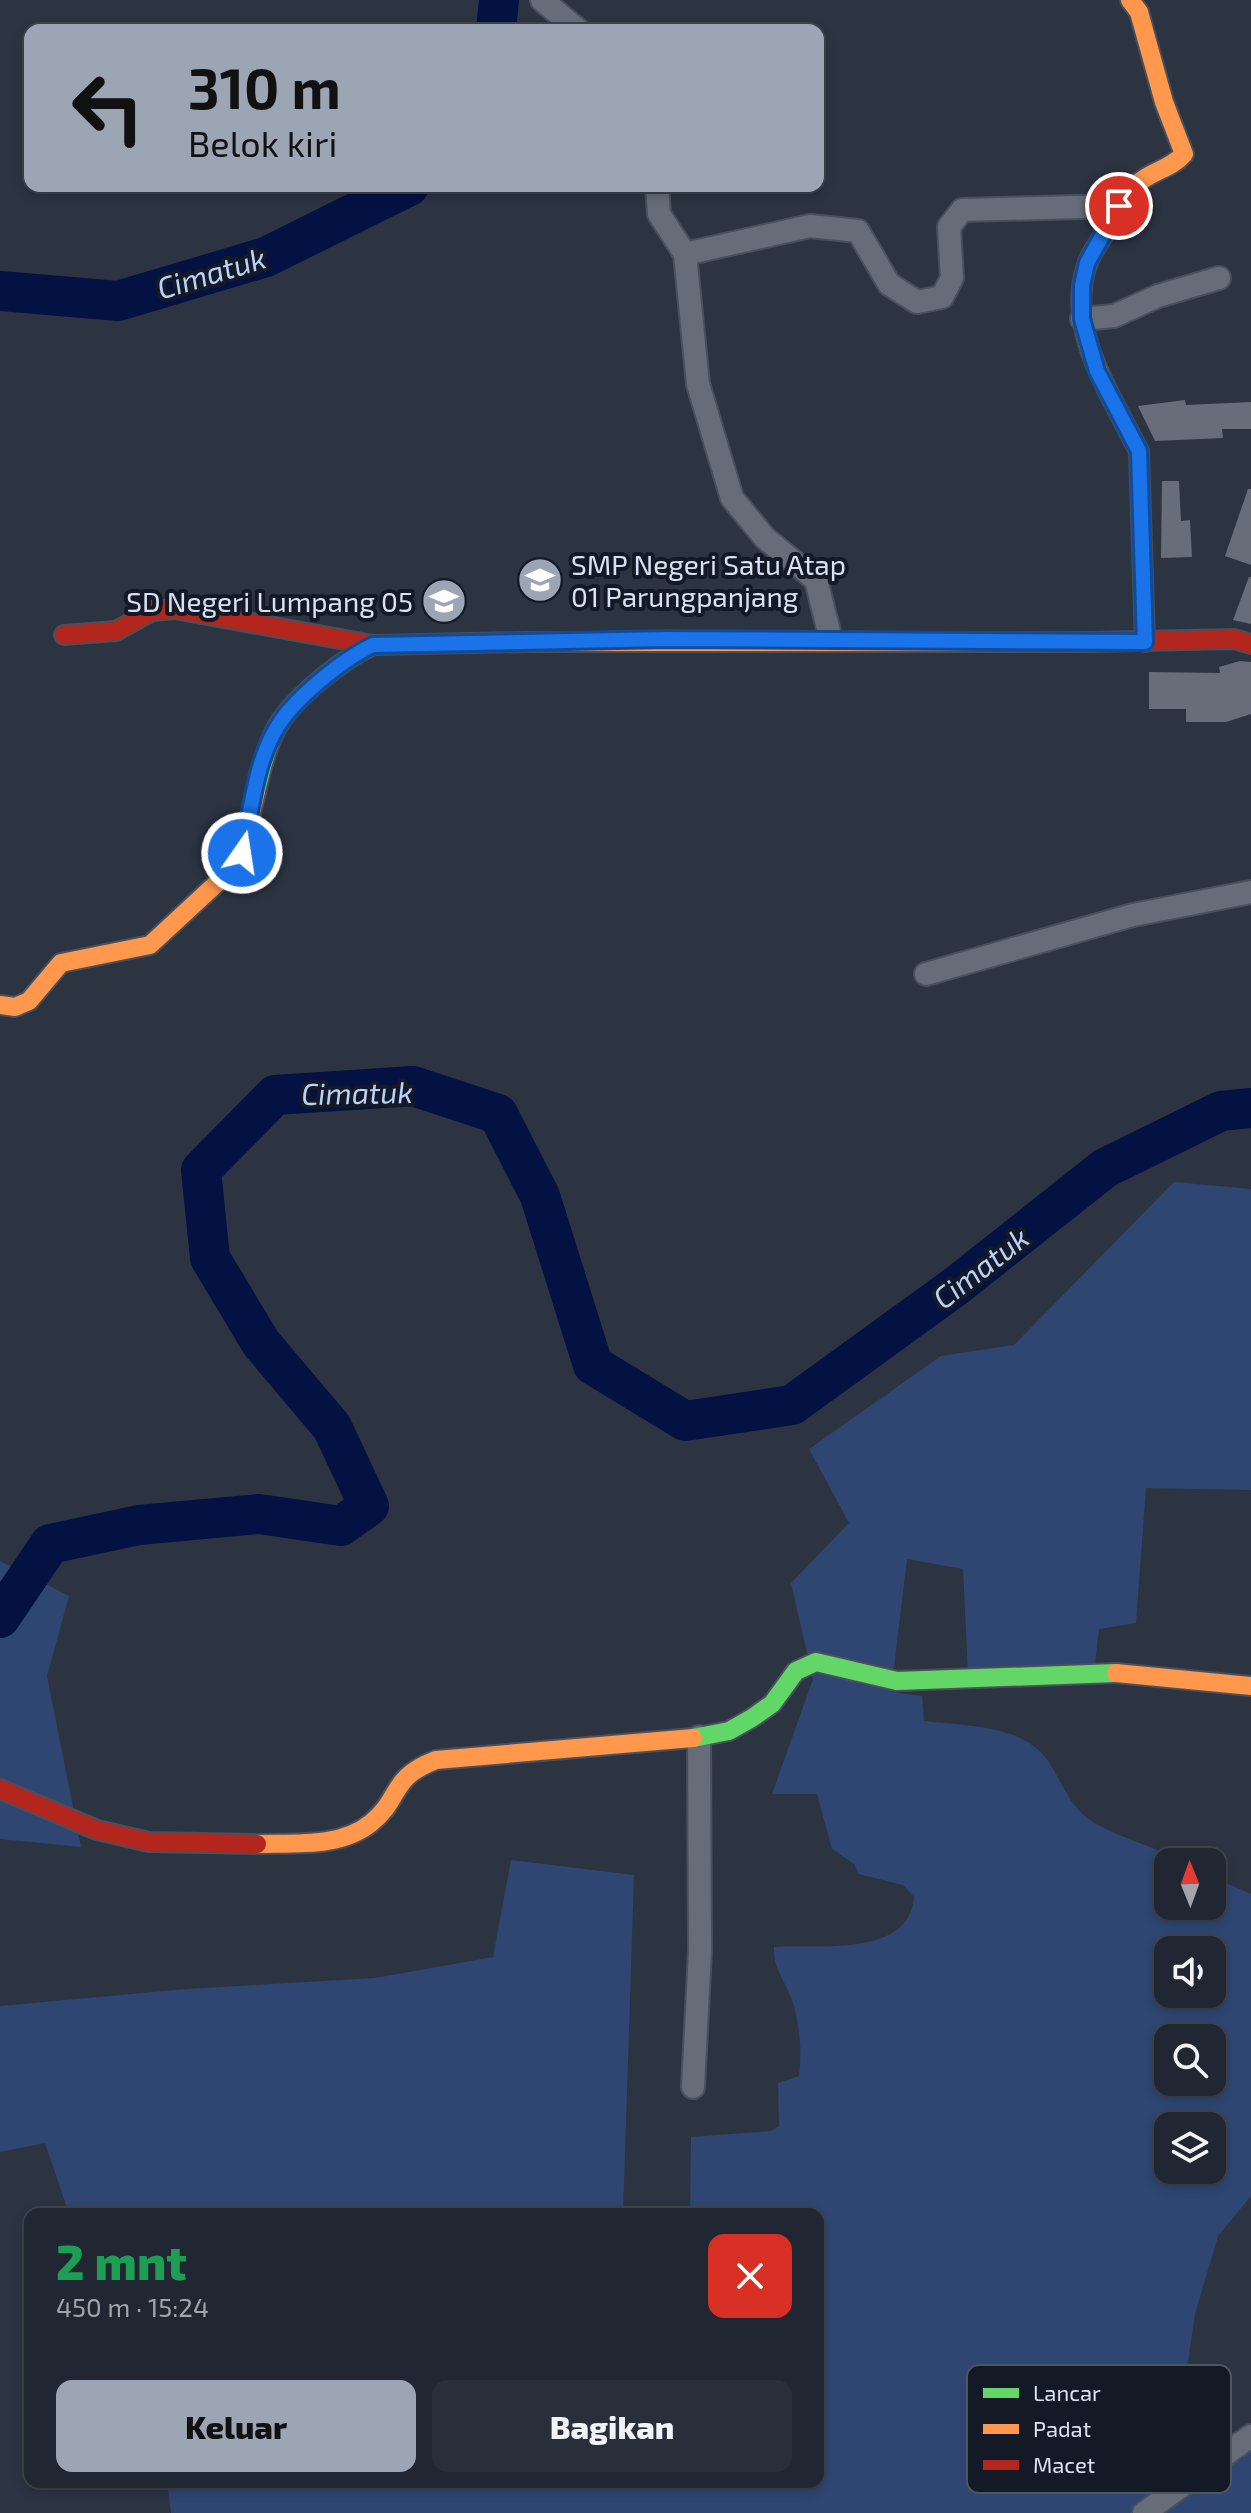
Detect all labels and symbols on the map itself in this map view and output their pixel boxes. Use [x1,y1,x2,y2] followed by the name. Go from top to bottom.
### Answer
[1085,172,1153,240] pin
[152,238,270,306] water label: Cimatuk
[571,547,846,613] place label: SMP Negeri Satu Atap 01 Parungpanjang
[516,556,564,604] school or university icon: SMP Negeri Satu Atap 01 Parungpanjang
[420,577,468,625] school or university icon: SD Negeri Lumpang 05
[126,584,413,618] place label: SD Negeri Lumpang 05
[200,811,284,895] position arrow
[301,1073,413,1111] water label: Cimatuk
[925,1218,1035,1316] water label: Cimatuk
[1154,1848,1226,1920] north arrow
[967,2365,1231,2493] legend
[1033,2379,1101,2405] text: Lancar
[1033,2415,1091,2441] text: Padat
[1033,2451,1095,2477] text: Macet

